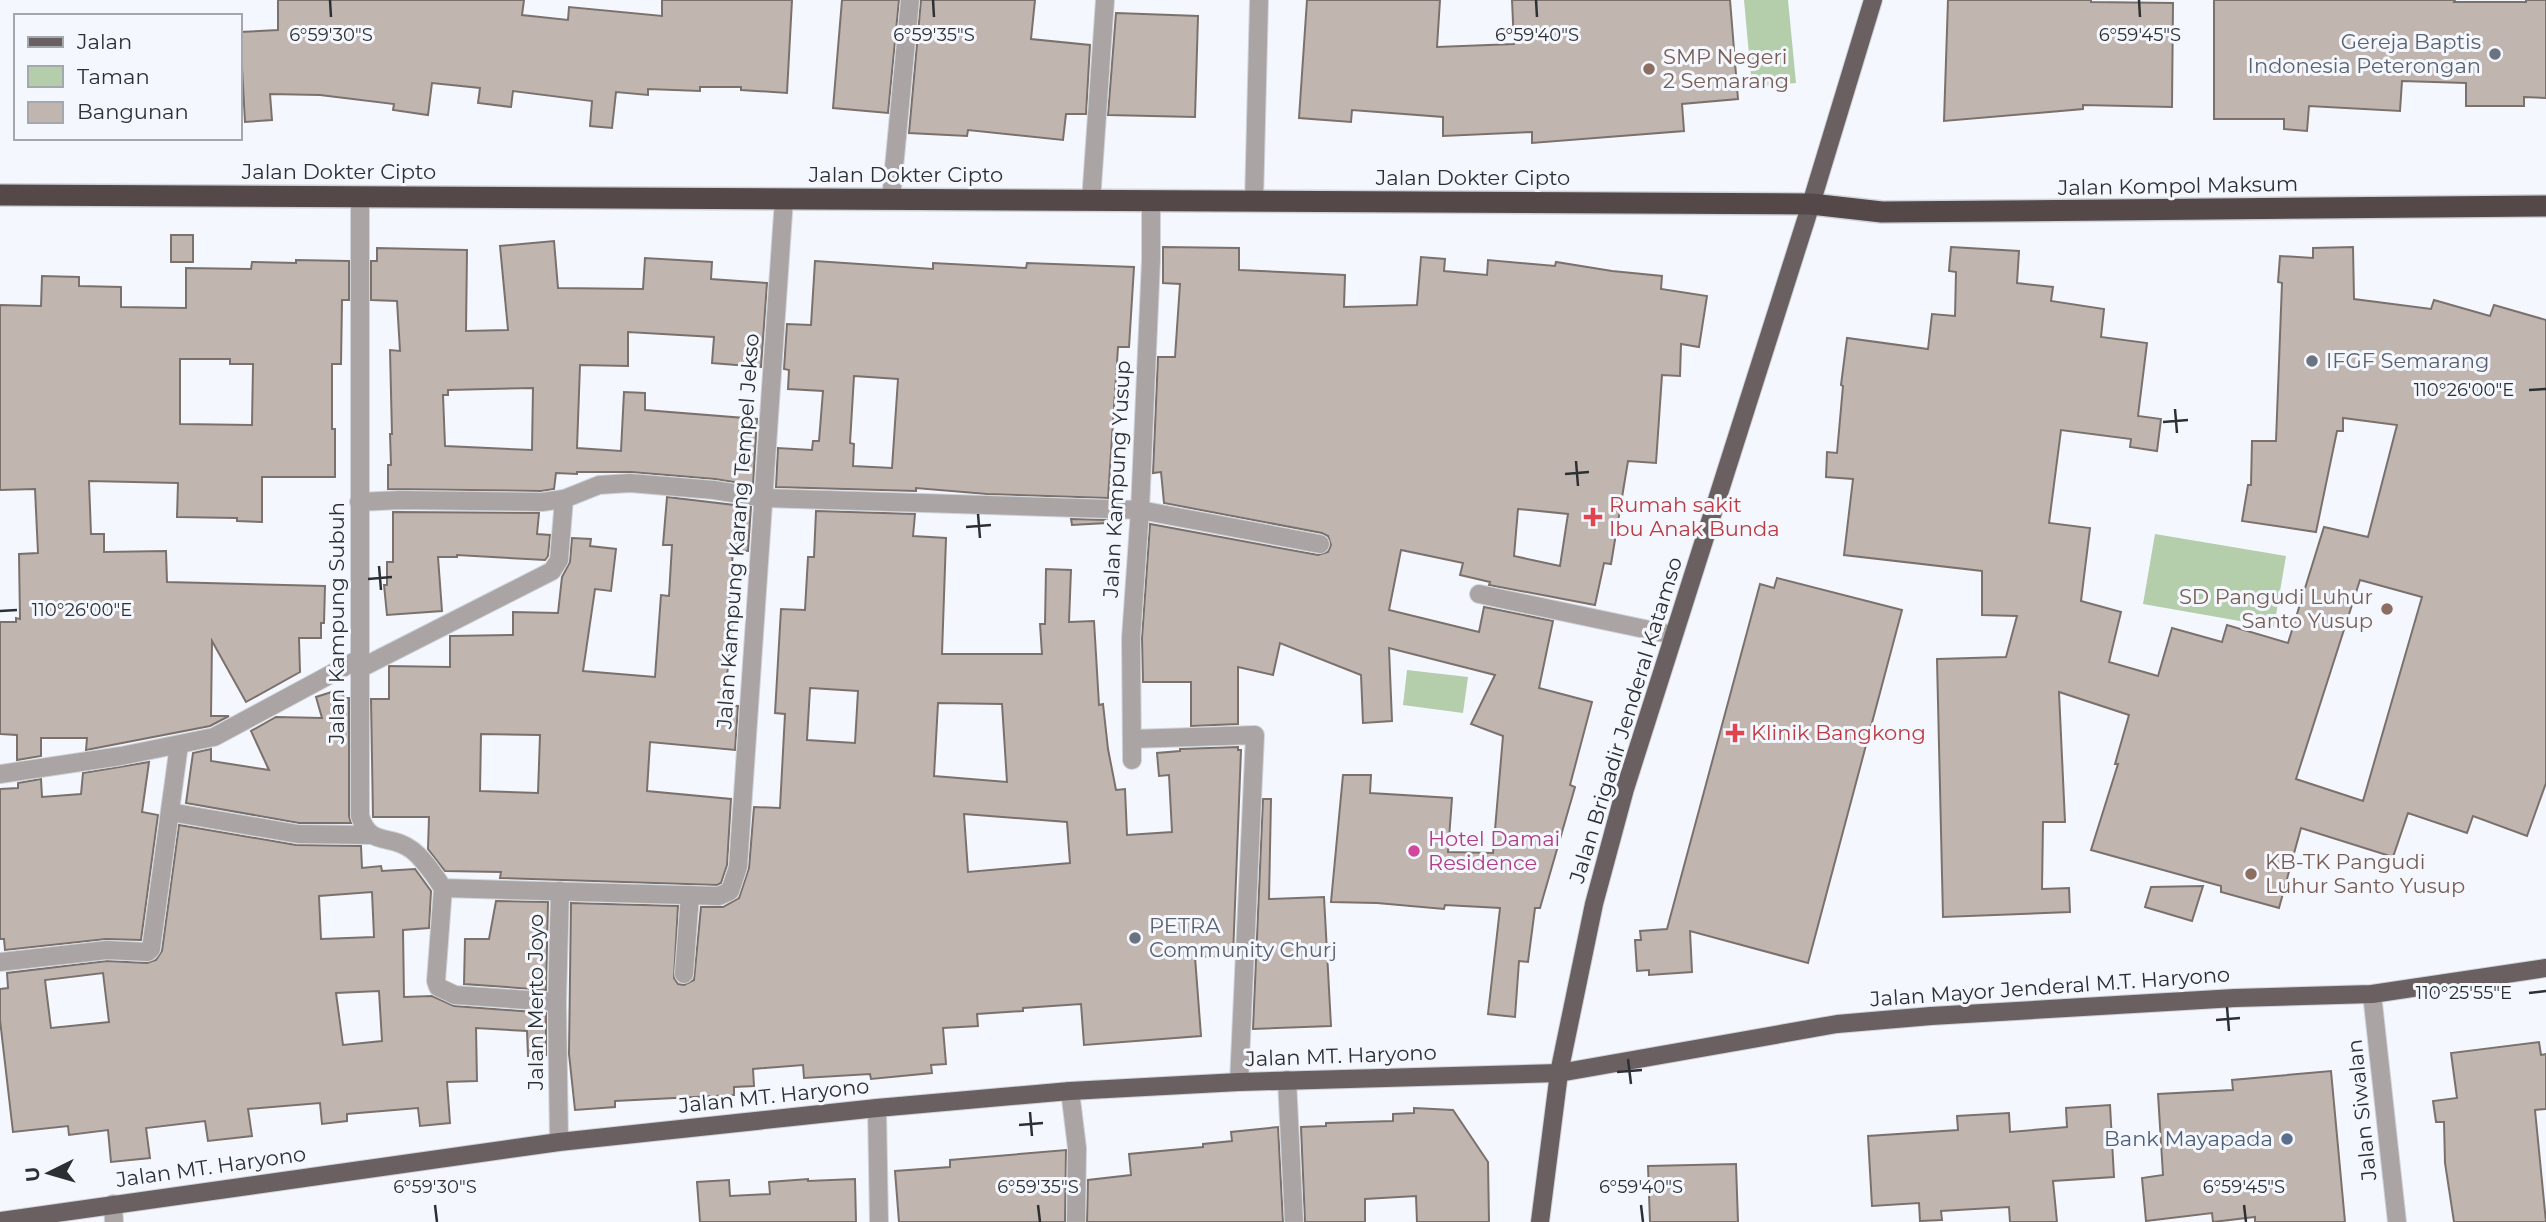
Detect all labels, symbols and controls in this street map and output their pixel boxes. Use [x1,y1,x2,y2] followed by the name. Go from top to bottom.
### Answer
[14,14,242,140] legend
[289,24,373,46] text: 6°59'30"S
[893,24,975,46] text: 6°59'35"S
[1495,24,1579,46] text: 6°59'40"S
[2099,24,2181,46] text: 6°59'45"S
[76,29,132,54] text: Jalan
[2248,29,2481,78] place label: Gereja Baptis Indonesia Peterongan
[1663,44,1789,93] place label: SMP Negeri 2 Semarang
[2487,46,2503,62] marker: Gereja Baptis Indonesia Peterongan
[1641,61,1657,77] marker: SMP Negeri 2 Semarang
[77,64,150,89] text: Taman
[77,99,189,124] text: Bangunan
[241,159,436,184] street label: Jalan Dokter Cipto
[808,162,1003,187] street label: Jalan Dokter Cipto
[1375,165,1570,190] street label: Jalan Dokter Cipto
[2057,171,2298,200] street label: Jalan Kompol Maksum
[711,332,764,730] street label: Jalan Kampung Karang Tempel Jekso
[2326,348,2489,373] place label: IFGF Semarang
[2304,353,2320,369] marker: IFGF Semarang
[1098,360,1135,599] street label: Jalan Kampung Yusup
[2414,379,2514,401] text: 110°26'00"E
[1609,492,1780,541] place label: Rumah sakit Ibu Anak Bunda
[324,502,349,745] street label: Jalan Kampung Subuh
[1583,507,1603,527] marker: Rumah sakit Ibu Anak Bunda
[1564,554,1687,887] street label: Jalan Brigadir Jenderal Katamso
[2179,584,2373,633] place label: SD Pangudi Luhur Santo Yusup
[32,599,132,621] text: 110°26'00"E
[2379,601,2395,617] marker: SD Pangudi Luhur Santo Yusup
[1751,720,1926,745] place label: Klinik Bangkong
[1725,723,1745,743] marker: Klinik Bangkong
[1428,826,1560,875] place label: Hotel Damai Residence
[1406,843,1422,859] marker: Hotel Damai Residence
[2265,849,2465,898] place label: KB-TK Pangudi Luhur Santo Yusup
[2243,866,2259,882] marker: KB-TK Pangudi Luhur Santo Yusup
[1149,913,1337,962] place label: PETRA Community Churj
[523,914,548,1091] street label: Jalan Merto Joyo
[1127,930,1143,946] marker: PETRA Community Churj
[1868,961,2231,1012] street label: Jalan Mayor Jenderal M.T. Haryono
[2416,982,2512,1004] text: 110°25'55"E
[2342,1038,2381,1183] street label: Jalan Siwalan
[1244,1040,1437,1071] street label: Jalan MT. Haryono
[676,1073,870,1118] street label: Jalan MT. Haryono
[2104,1126,2273,1151] place label: Bank Mayapada
[2279,1131,2295,1147] marker: Bank Mayapada
[14,1138,84,1208] north arrow
[113,1141,307,1192] street label: Jalan MT. Haryono
[20,1166,45,1183] text: U
[393,1176,477,1198] text: 6°59'30"S
[997,1176,1079,1198] text: 6°59'35"S
[1599,1176,1683,1198] text: 6°59'40"S
[2203,1176,2285,1198] text: 6°59'45"S

